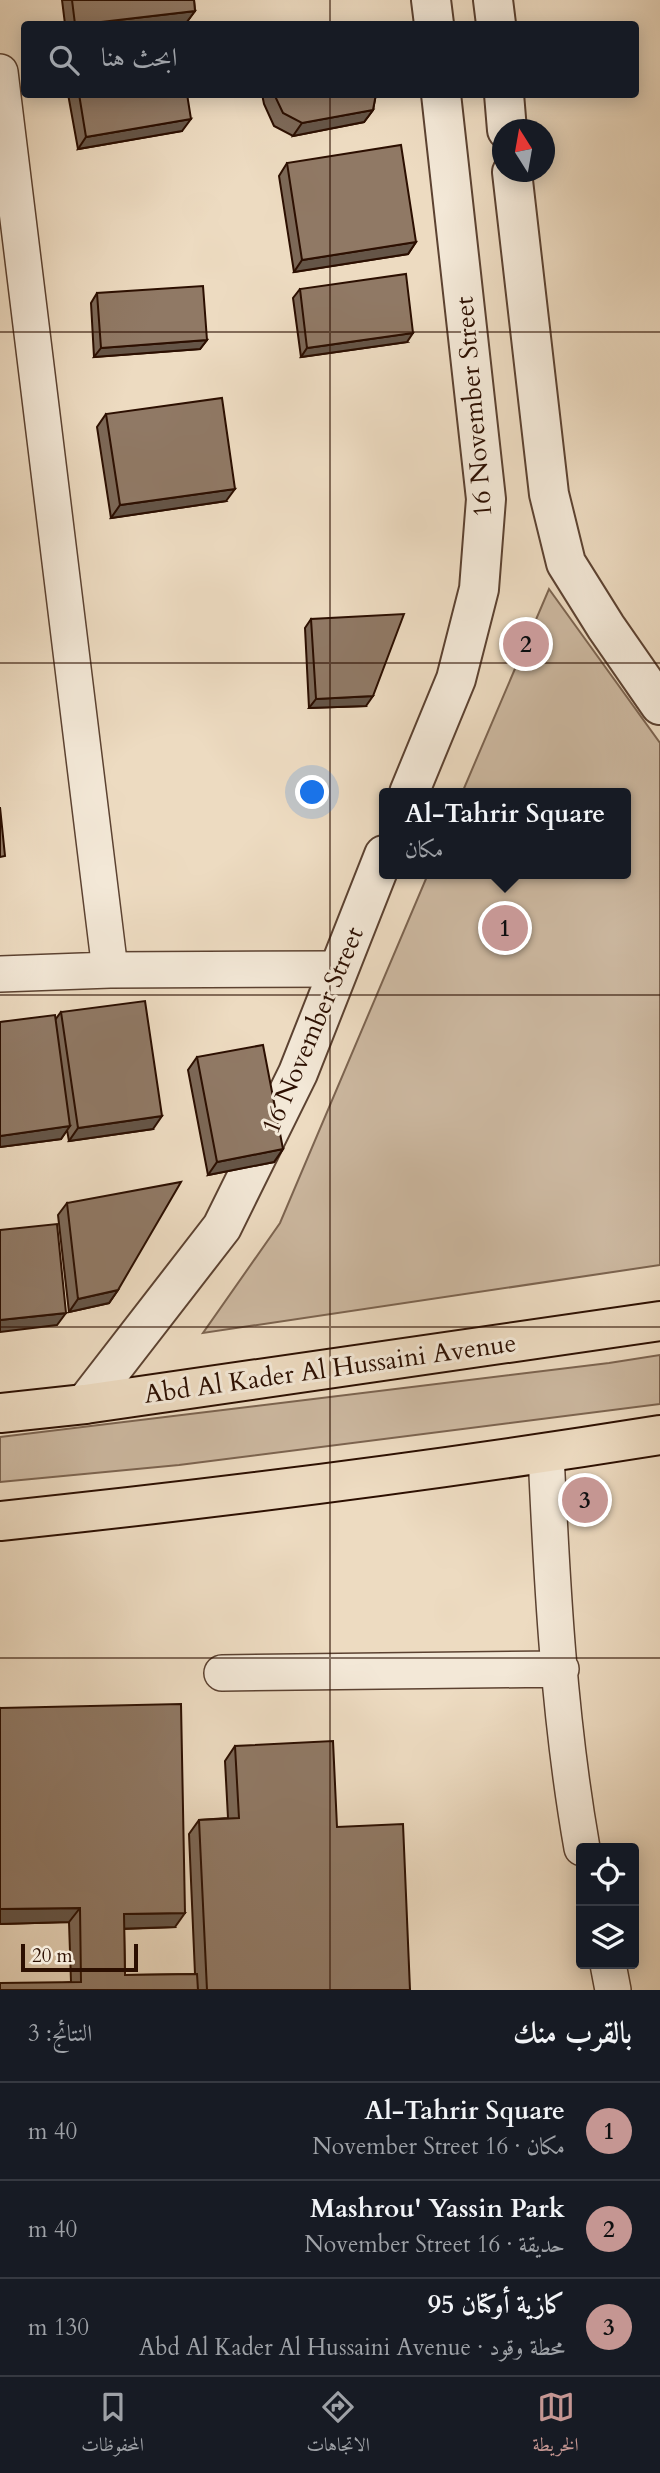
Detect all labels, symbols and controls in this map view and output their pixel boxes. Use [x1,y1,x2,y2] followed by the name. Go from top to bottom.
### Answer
[21,21,639,98] search box
[101,40,177,75] text: ابحث هنا
[45,41,83,79] icon: search
[492,119,555,182] north arrow
[446,295,501,519] street label: 16 November Street
[503,618,549,670] pin: 2
[295,775,329,809] your location
[379,788,631,879] popup
[405,796,605,831] text: Al-Tahrir Square
[405,834,443,865] text: مكان
[482,902,528,954] pin: 1
[253,921,372,1139] street label: 16 November Street
[142,1325,518,1412] street label: Abd Al Kader Al Hussaini Avenue
[562,1474,608,1526] pin: 3
[576,1843,639,1969] map controls
[576,1843,639,1906] button: locate
[576,1906,639,1969] button: layers
[21,1941,138,1973] scale bar
[32,1943,73,1969] text: 20 m
[513,2013,632,2054] text: بالقرب منك
[28,2018,92,2049] text: النتائج: 3
[365,2093,565,2128] text: Al-Tahrir Square
[28,2116,77,2147] text: 40 m
[603,2116,615,2147] text: 1
[312,2131,565,2162] text: مكان · 16 November Street
[310,2191,565,2226] text: Mashrou' Yassin Park
[28,2214,77,2245] text: 40 m
[603,2214,615,2245] text: 2
[304,2229,565,2260] text: حديقة · 16 November Street
[428,2287,565,2322] text: كازية أوكتان 95
[28,2312,89,2343] text: 130 m
[603,2312,615,2343] text: 3
[139,2332,565,2363] text: محطة وقود · Abd Al Kader Al Hussaini Avenue
[81,2388,144,2463] tab: المحفوظات
[307,2388,370,2463] tab: الاتجاهات
[532,2388,579,2463] tab: الخريطة

